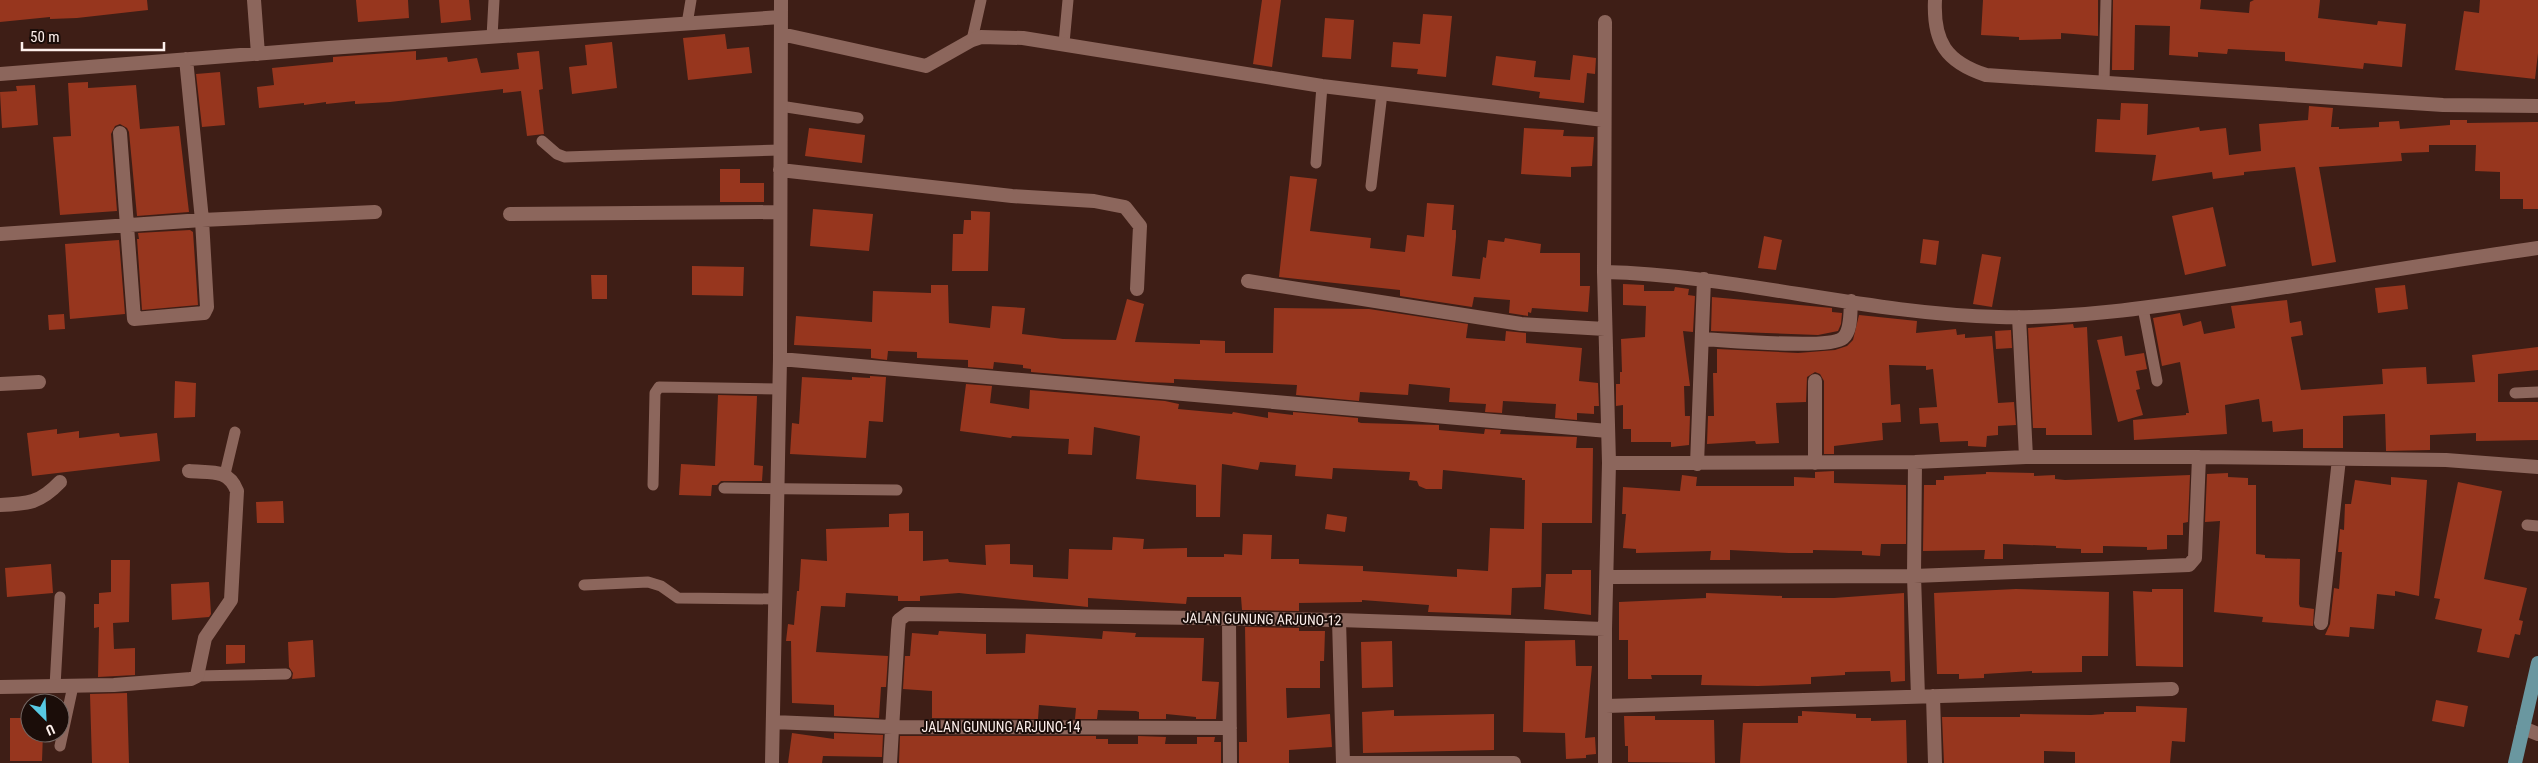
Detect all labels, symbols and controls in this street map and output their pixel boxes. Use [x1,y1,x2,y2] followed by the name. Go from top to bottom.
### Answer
[22,20,165,52] scale bar
[30,28,60,46] text: 50 m
[1182,610,1342,628] street label: JALAN GUNUNG ARJUNO-12
[20,693,70,743] north arrow
[922,719,1080,735] street label: JALAN GUNUNG ARJUNO-14
[43,721,57,739] text: U

